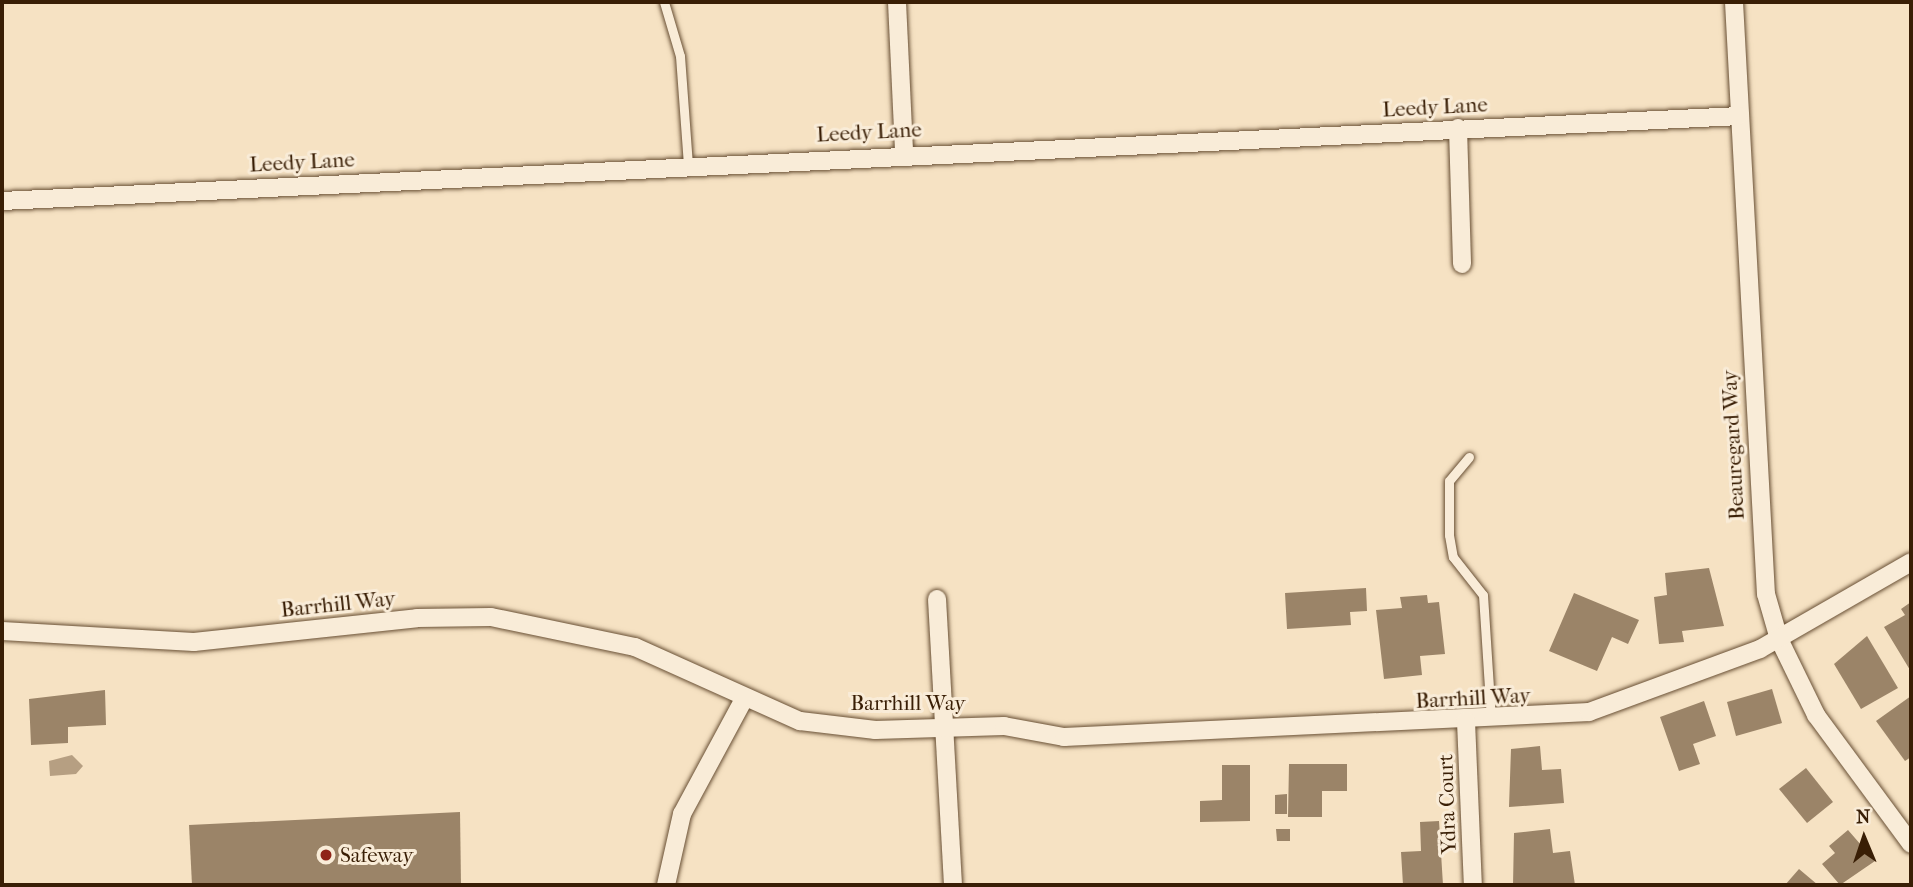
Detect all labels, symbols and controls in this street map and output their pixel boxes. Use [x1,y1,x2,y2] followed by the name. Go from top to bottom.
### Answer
[1382,92,1488,122] street label: Leedy Lane
[816,117,922,147] street label: Leedy Lane
[249,147,355,177] street label: Leedy Lane
[1716,369,1750,521] street label: Beauregard Way
[280,585,396,623] street label: Barrhill Way
[1415,682,1531,714] street label: Barrhill Way
[851,690,965,716] street label: Barrhill Way
[1433,754,1461,854] street label: Ydra Court
[1829,803,1899,873] north arrow
[1856,806,1871,828] text: N
[340,842,413,868] place label: Safeway
[318,847,334,863] marker: Safeway

